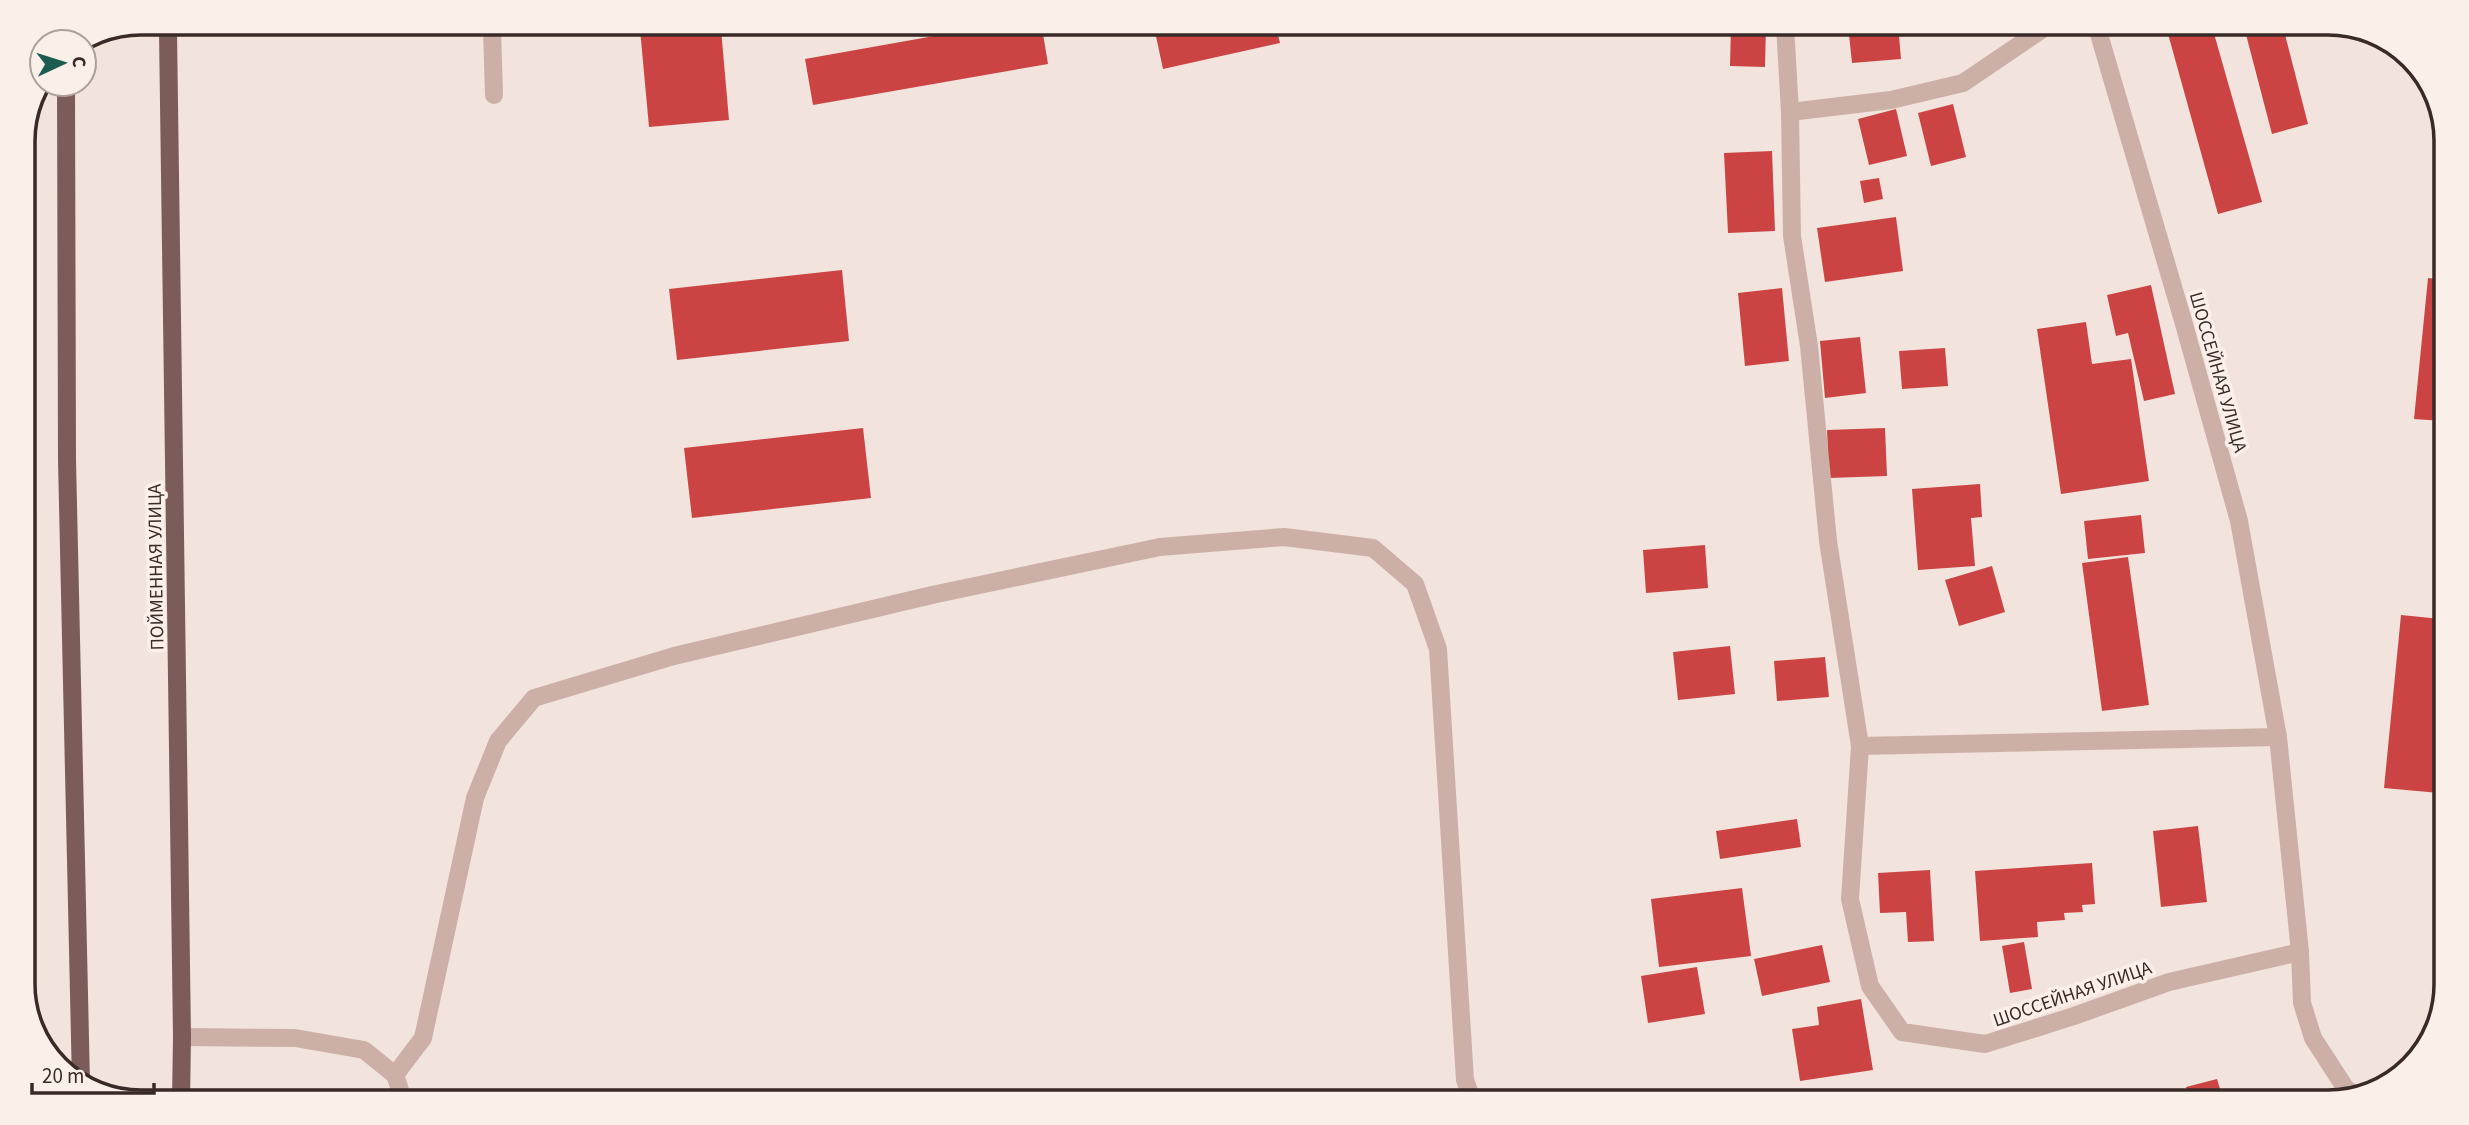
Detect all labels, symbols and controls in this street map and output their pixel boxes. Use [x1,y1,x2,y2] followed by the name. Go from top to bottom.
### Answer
[28,28,98,98] north arrow
[65,55,92,68] text: С
[2182,289,2254,457] street label: ШОССЕЙНАЯ УЛИЦА
[142,483,171,651] street label: ПОЙМЕННАЯ УЛИЦА
[1990,954,2156,1034] street label: ШОССЕЙНАЯ УЛИЦА
[32,1052,154,1096] scale bar
[42,1061,84,1091] text: 20 m

